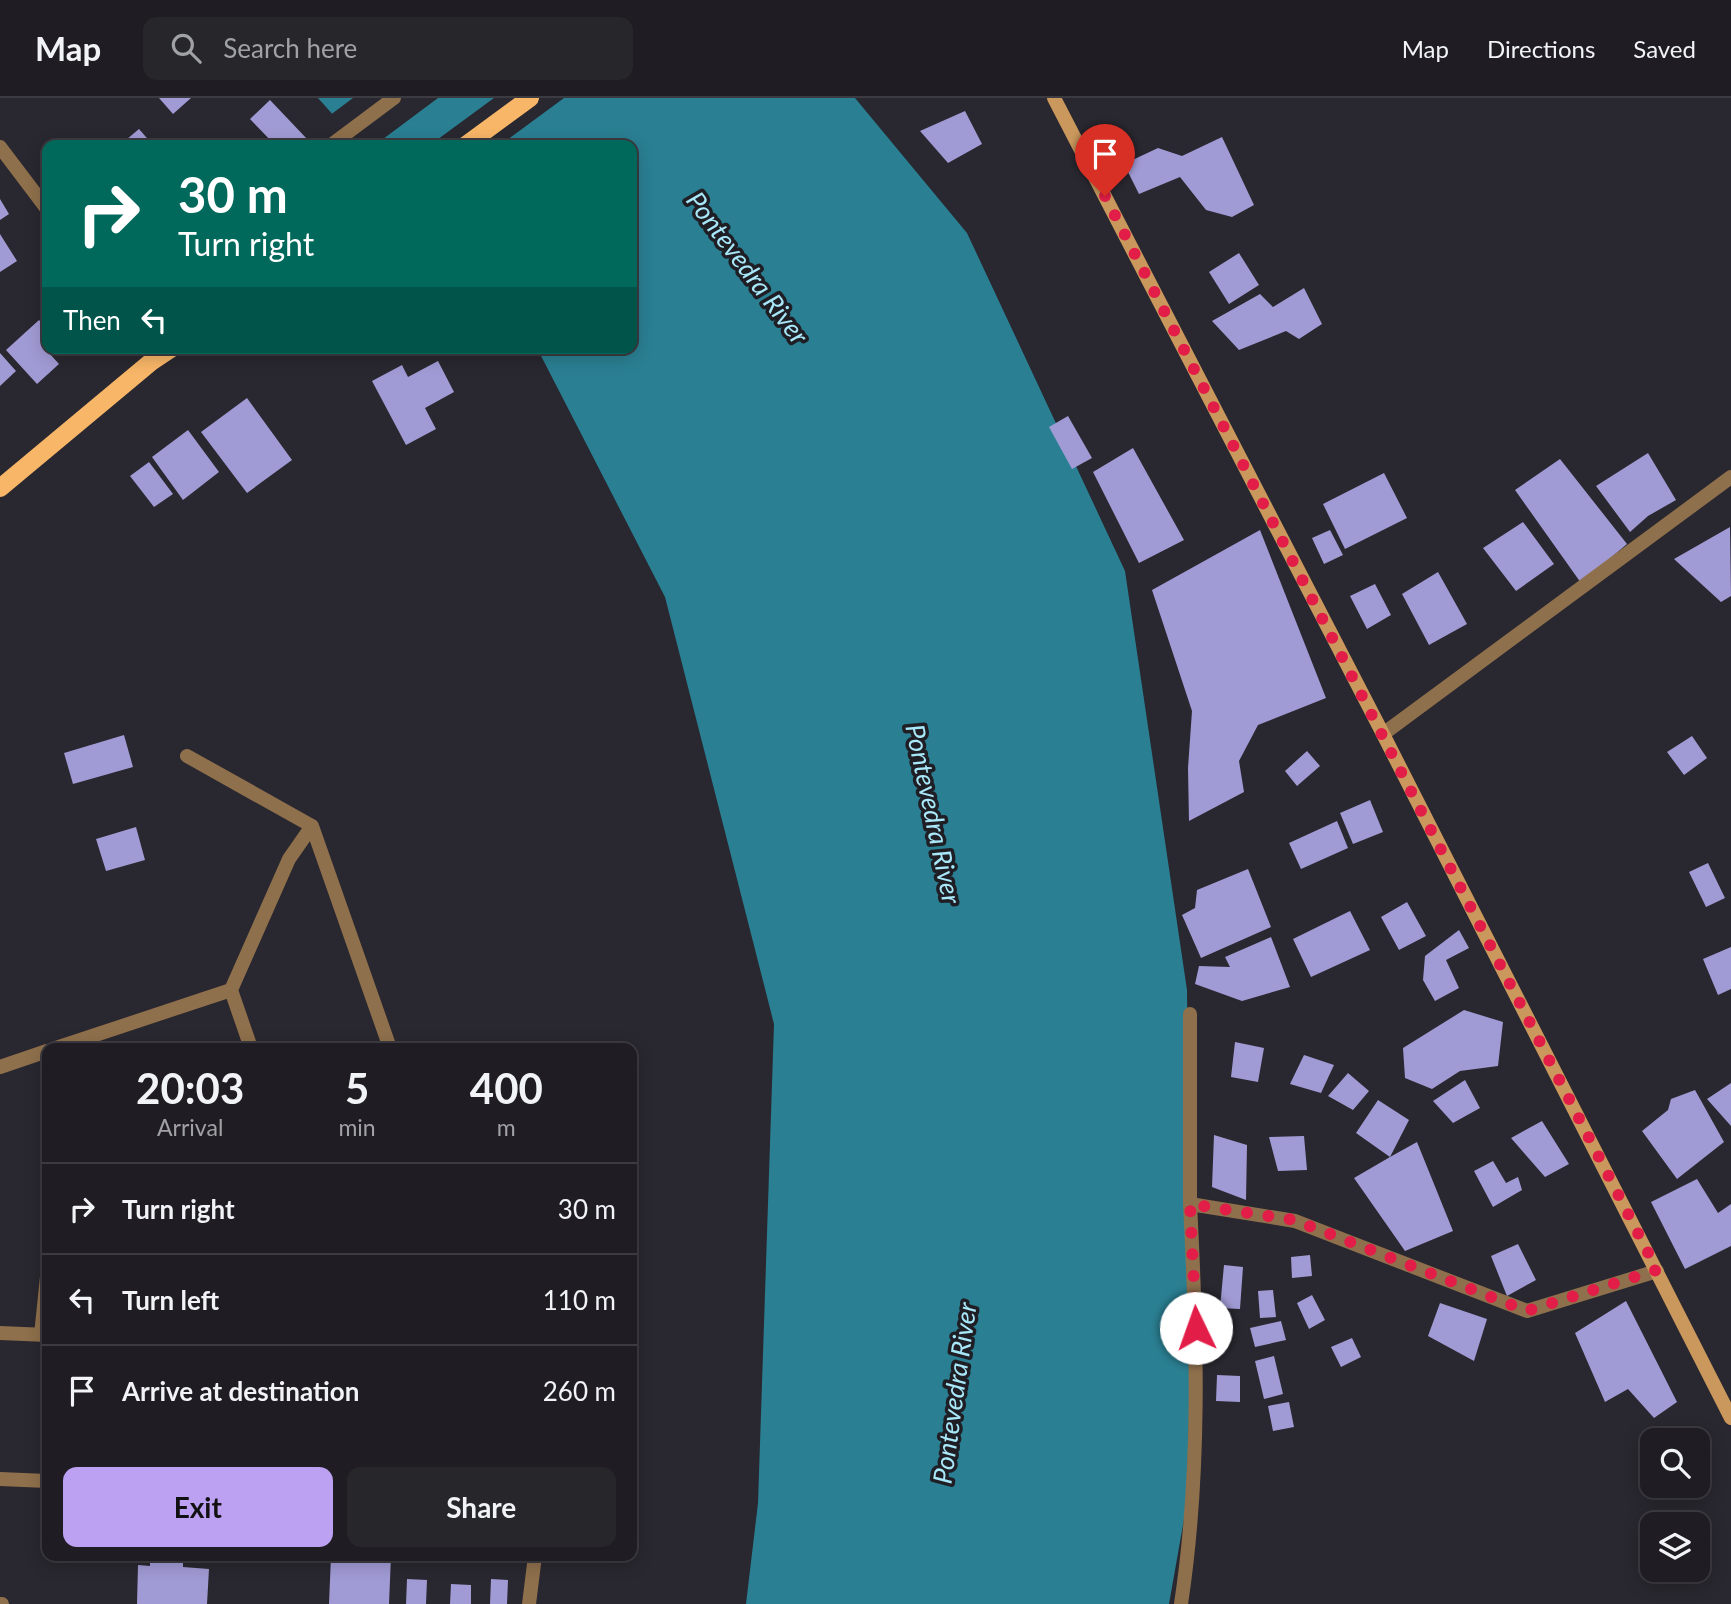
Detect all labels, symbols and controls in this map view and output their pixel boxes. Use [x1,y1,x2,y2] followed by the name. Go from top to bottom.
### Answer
[143,17,633,80] search box
[35,28,101,68] text: Map
[167,29,205,67] icon: search
[223,32,357,64] text: Search here
[1402,34,1449,63] text: Map
[1487,34,1595,63] text: Directions
[1633,34,1696,63] text: Saved
[1075,124,1135,196] pin
[1086,135,1124,173] icon: arrive
[178,165,288,223] text: 30 m
[63,168,154,259] icon: right
[680,185,816,351] water label: Pontevedra River
[178,224,314,263] text: Turn right
[135,301,173,339] icon: left
[63,304,121,336] text: Then
[899,721,969,907] water label: Pontevedra River
[136,1063,244,1113] text: 20:03
[345,1063,369,1113] text: 5
[470,1063,543,1113] text: 400
[157,1113,223,1141] text: Arrival
[338,1113,376,1141] text: min
[497,1113,516,1141] text: m
[63,1190,101,1228] icon: right
[122,1193,235,1225] text: Turn right
[558,1193,616,1225] text: 30 m
[63,1281,101,1319] icon: left
[122,1284,219,1316] text: Turn left
[543,1284,616,1316] text: 110 m
[1159,1291,1233,1365] position arrow
[925,1299,983,1485] water label: Pontevedra River
[63,1372,101,1410] icon: arrive
[122,1375,359,1407] text: Arrive at destination
[543,1375,616,1407] text: 260 m
[1640,1428,1710,1582] map controls
[1640,1428,1710,1498] button: search
[63,1467,333,1547] button: Exit
[347,1467,616,1547] button: Share
[1640,1512,1710,1582] button: layers

